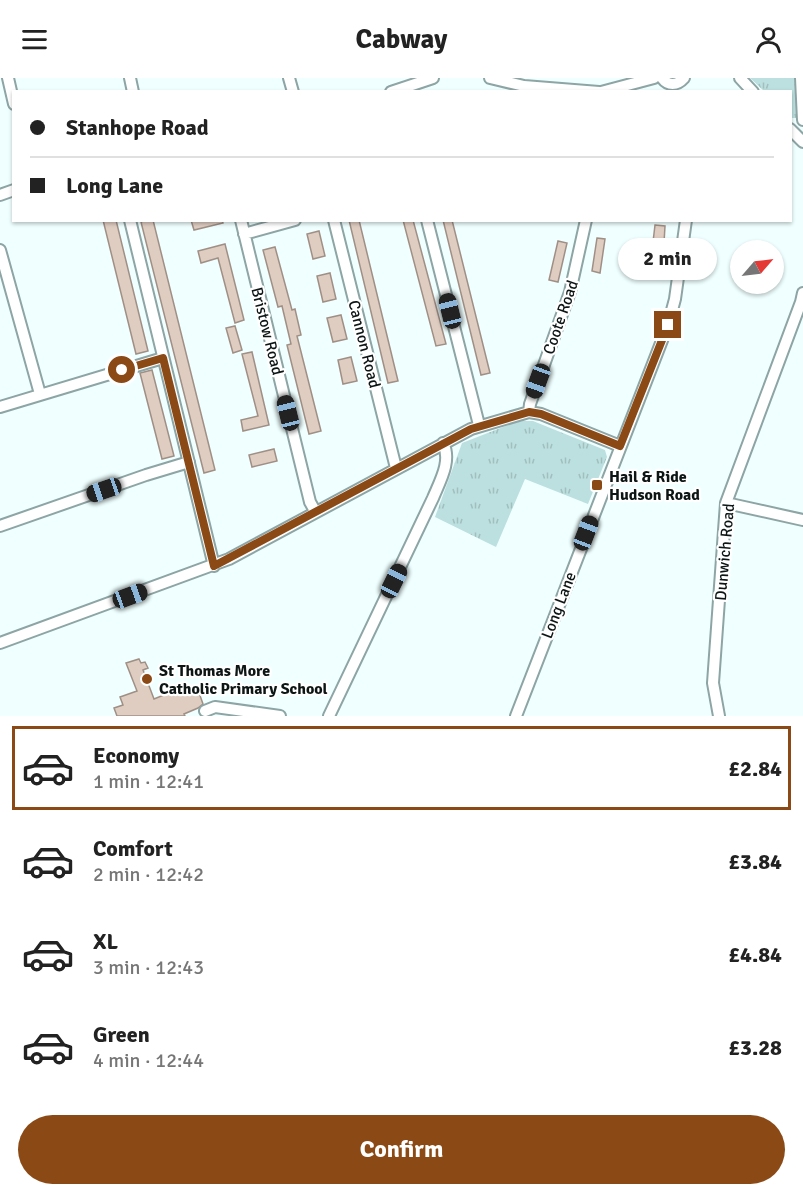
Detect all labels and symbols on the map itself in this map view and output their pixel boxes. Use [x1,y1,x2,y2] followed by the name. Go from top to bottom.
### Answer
[618,238,718,280] callout: 2 min
[730,240,784,294] north arrow
[539,278,583,357] street label: Coote Road
[246,285,288,377] street label: Bristow Road
[437,291,463,331] car
[343,298,385,390] street label: Cannon Road
[654,311,681,338] route end
[108,356,135,383] route start
[523,361,553,401] car
[275,393,301,433] car
[609,467,700,505] place label: Hail & Ride Hudson Road
[84,476,124,504] car
[590,478,604,492] marker: Hail & Ride Hudson Road
[711,503,739,602] street label: Dunwich Road
[571,513,601,553] car
[378,561,410,601] car
[537,569,581,642] street label: Long Lane
[110,581,150,611] car
[159,661,328,699] place label: St Thomas More Catholic Primary School
[140,672,154,686] marker: St Thomas More Catholic Primary School

